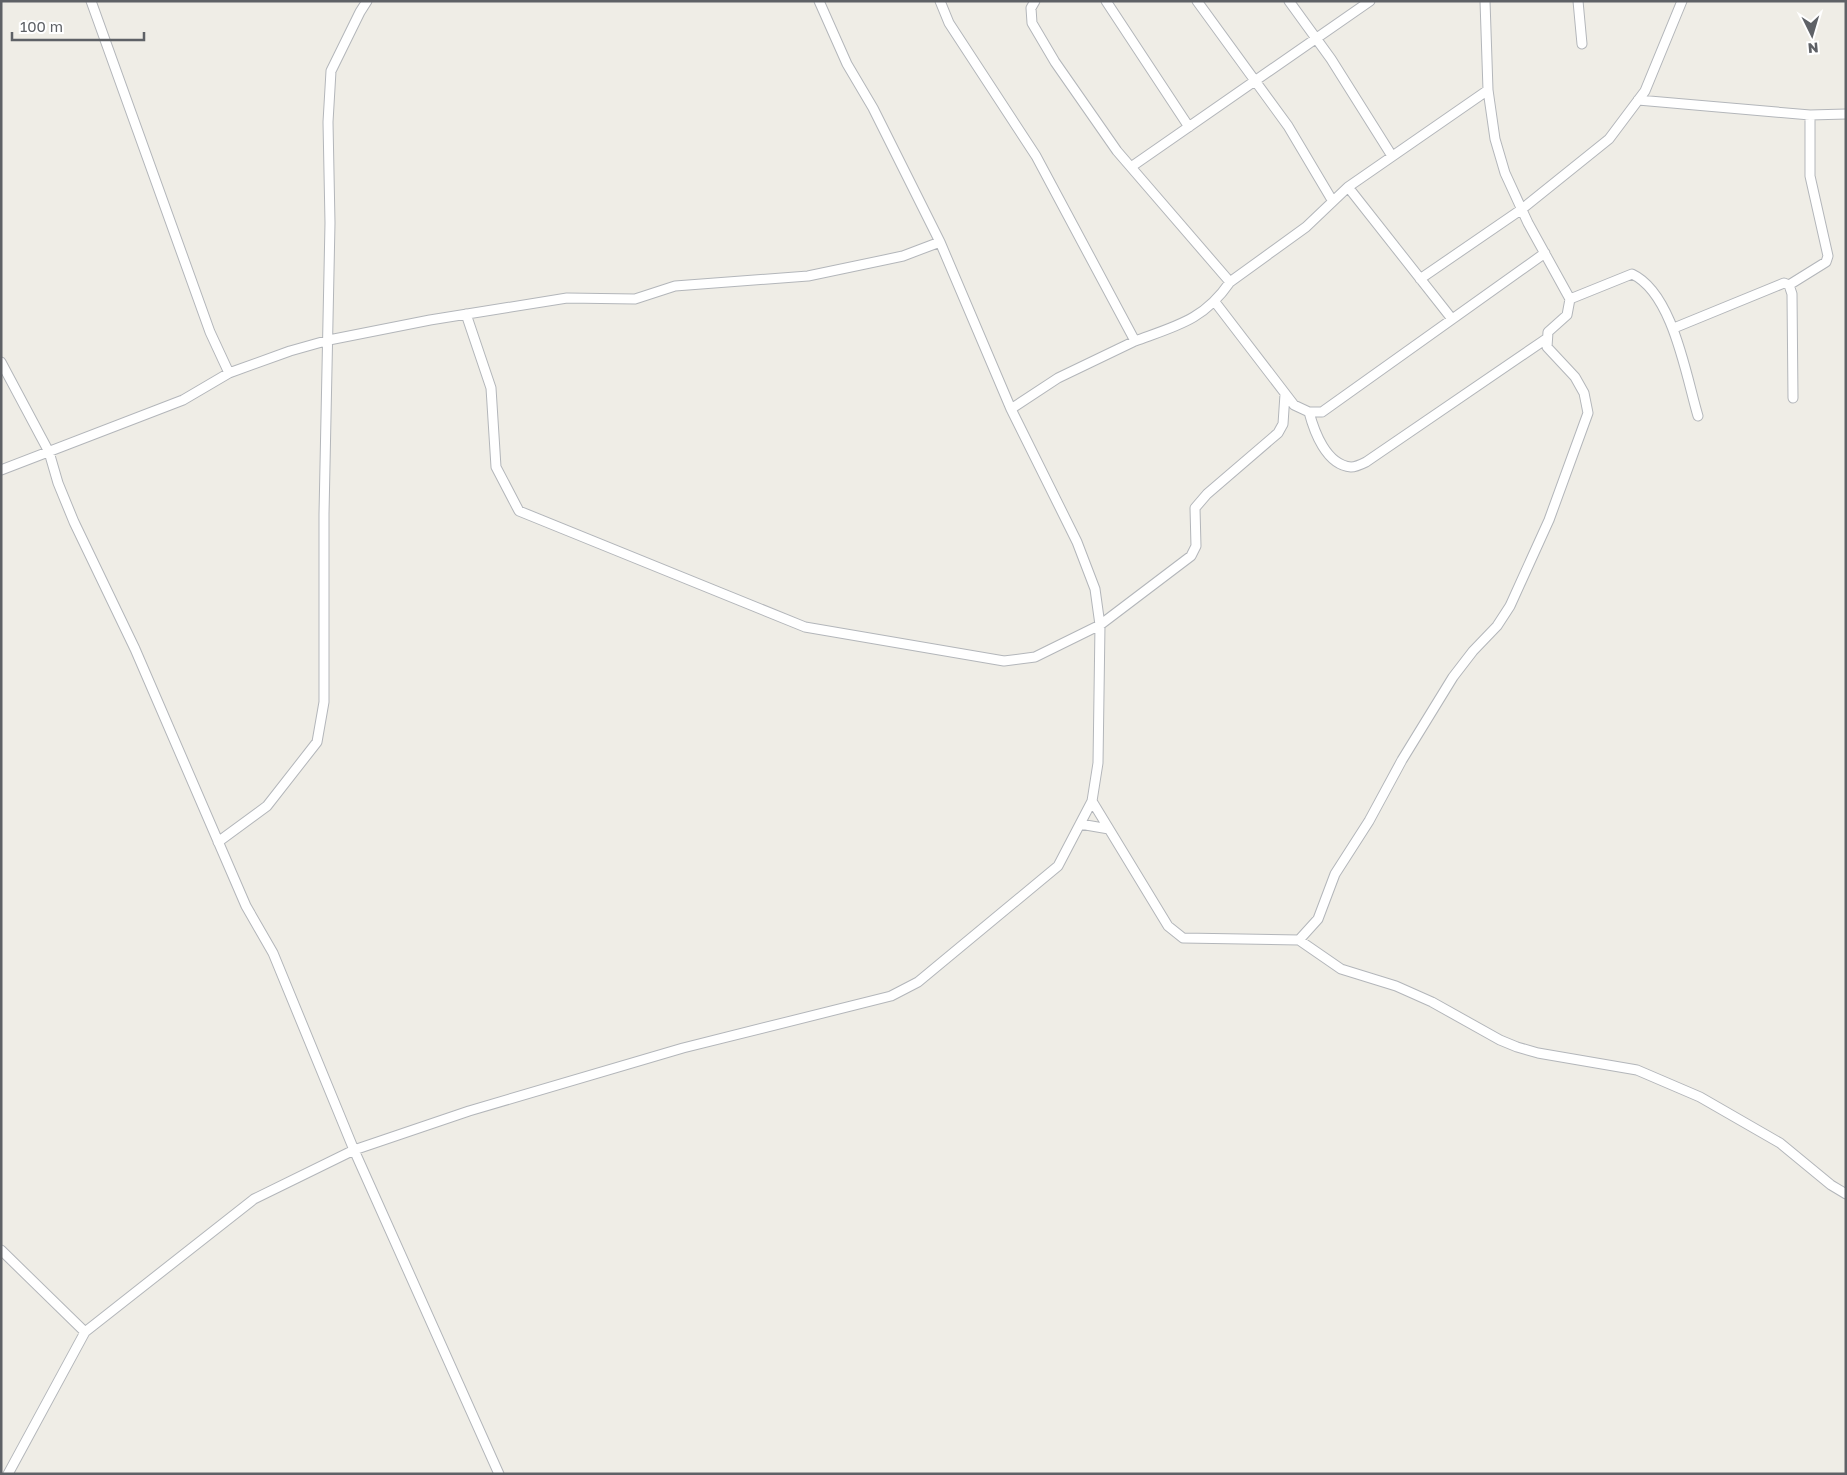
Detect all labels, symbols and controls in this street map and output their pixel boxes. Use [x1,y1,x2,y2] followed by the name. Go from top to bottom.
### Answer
[12,10,145,42] scale bar
[1787,10,1837,60] north arrow
[20,17,63,35] text: 100 m
[1807,40,1819,57] text: N

